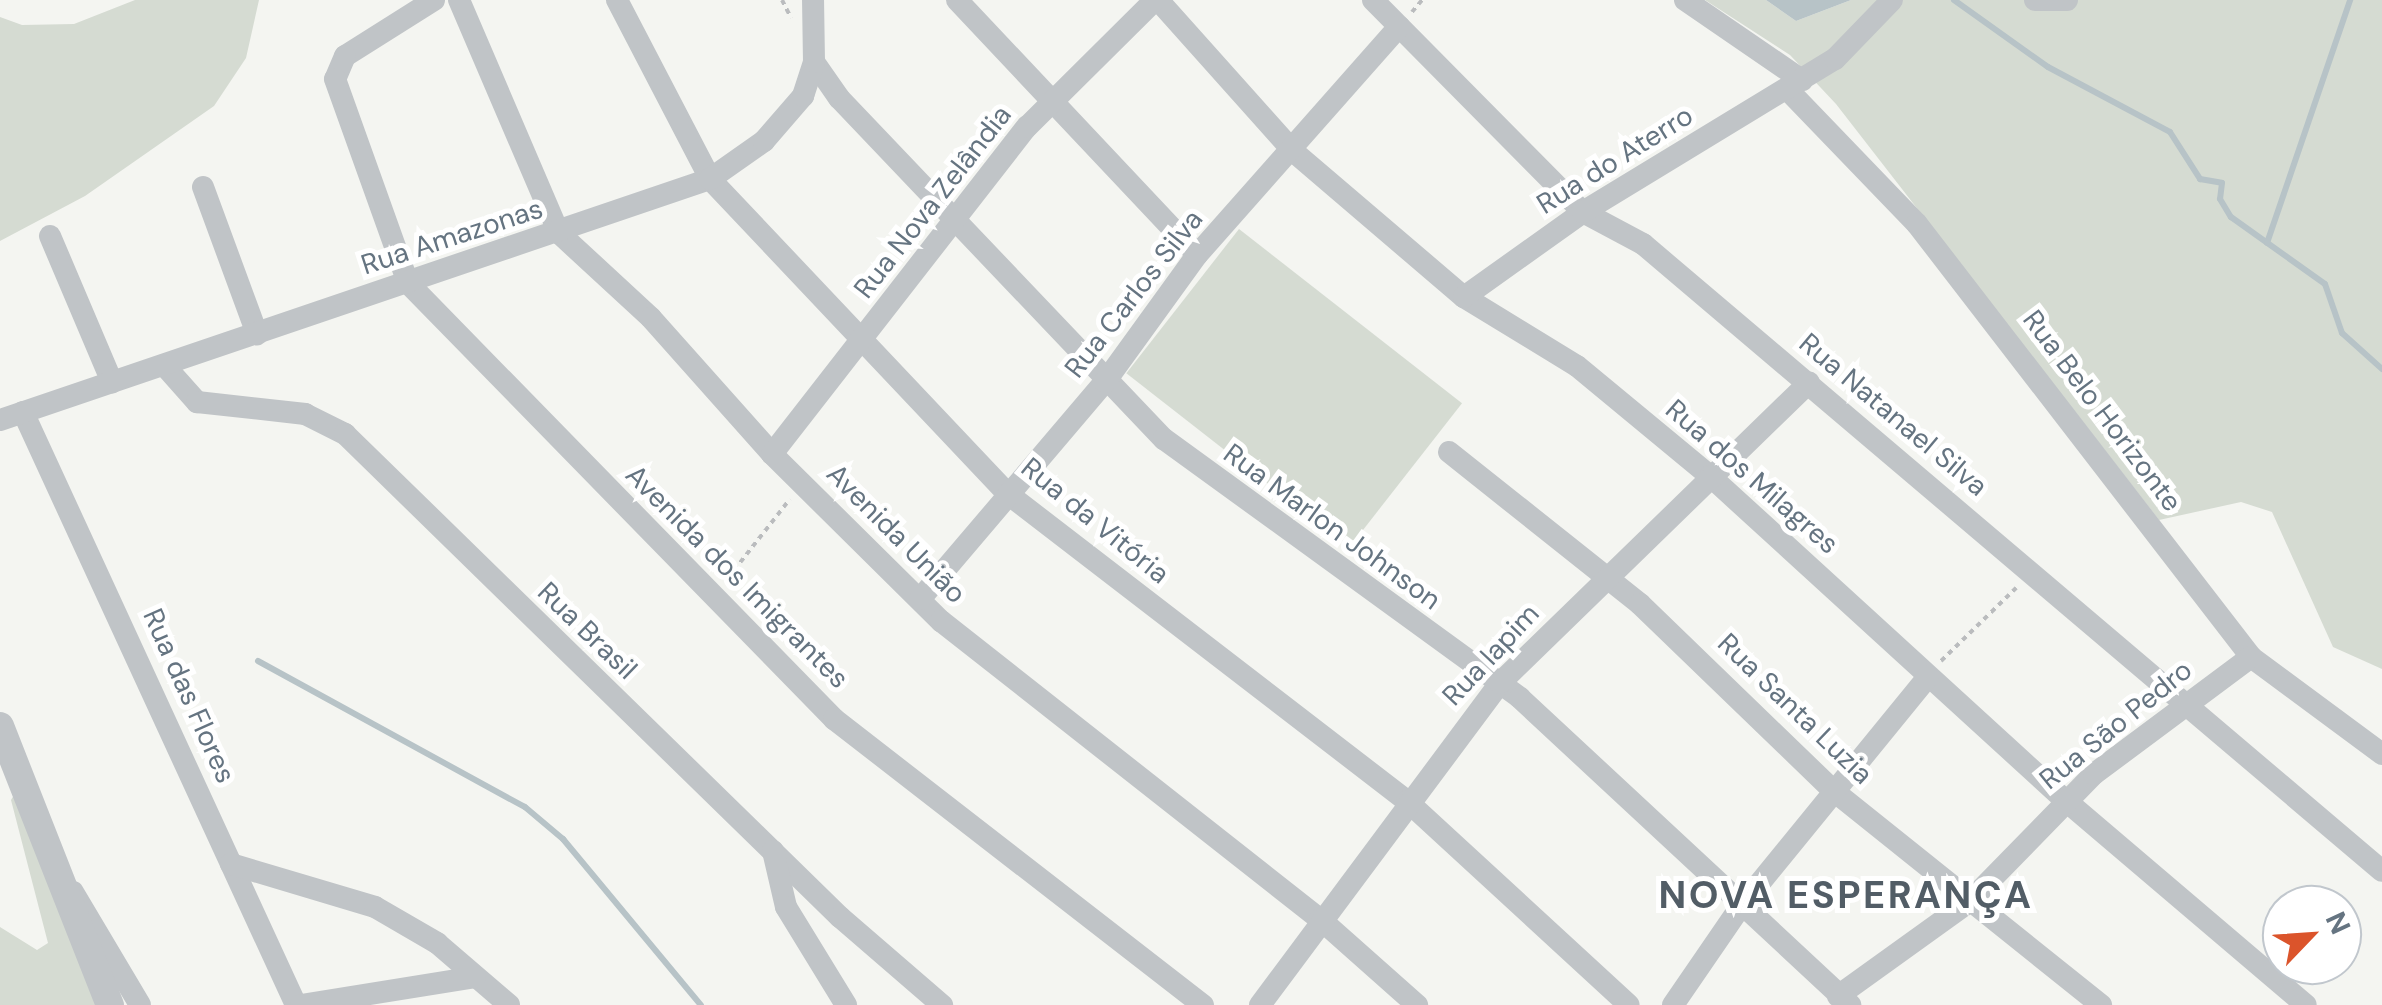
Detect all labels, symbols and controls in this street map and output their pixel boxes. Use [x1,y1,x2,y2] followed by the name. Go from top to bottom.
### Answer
[847,99,1019,305] street label: Rua Nova Zelândia
[1531,99,1699,221] street label: Rua do Aterro
[357,192,547,282] street label: Rua Amazonas
[1058,203,1210,385] street label: Rua Carlos Silva
[2015,304,2189,518] street label: Rua Belo Horizonte
[1792,327,1994,503] street label: Rua Natanael Silva
[1659,393,1845,561] street label: Rua dos Milagres
[1217,437,1447,617] street label: Rua Marlon Johnson
[1014,451,1176,591] street label: Rua da Vitória
[819,457,973,611] street label: Avenida União
[618,458,856,696] street label: Avenida dos Imigrantes
[530,576,644,686] street label: Rua Brasil
[1436,597,1546,713] street label: Rua Iapim
[136,604,242,788] street label: Rua das Flores
[1711,627,1879,791] street label: Rua Santa Luzia
[2033,653,2199,797] street label: Rua São Pedro
[1659,873,2033,919] district label: NOVA ESPERANÇA
[2262,885,2362,985] north arrow
[2317,906,2359,940] text: N

